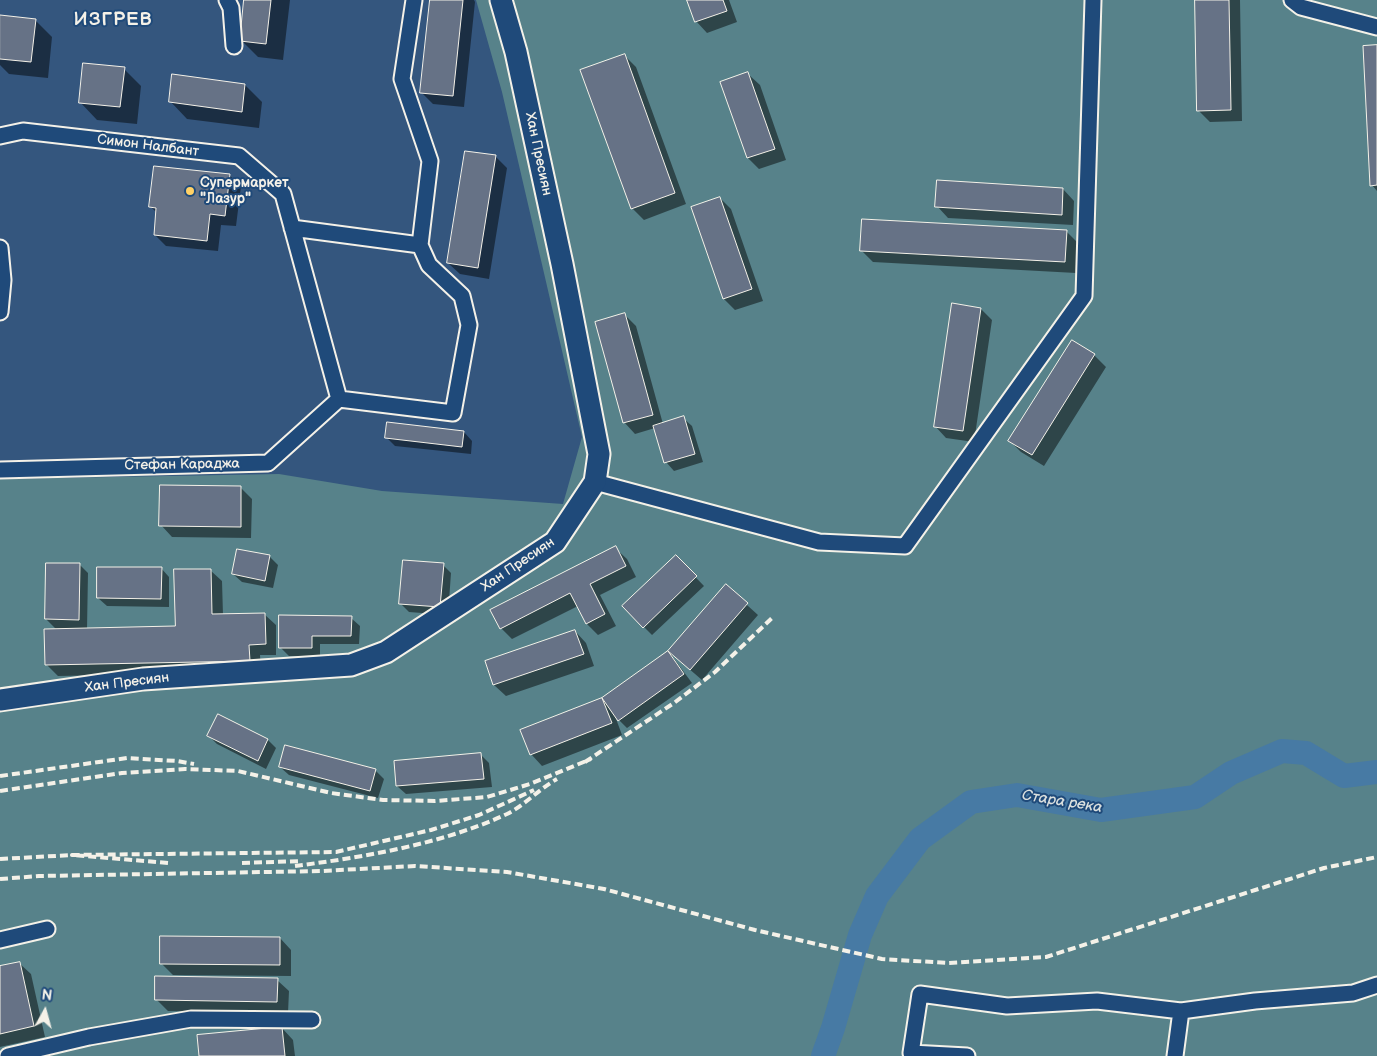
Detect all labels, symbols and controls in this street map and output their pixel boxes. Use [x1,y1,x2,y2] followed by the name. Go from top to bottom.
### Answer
[73,9,153,31] district label: ИЗГРЕВ
[521,111,555,197] street label: Хан Пресиян
[96,131,200,161] street label: Симон Налбант
[200,175,289,208] place label: Супермаркет "Лазур"
[184,185,196,197] marker: Супермаркет "Лазур"
[124,456,240,474] street label: Стефан Караджа
[478,534,558,596] street label: Хан Пресиян
[84,669,170,697] street label: Хан Пресиян
[1021,787,1103,817] water label: Стара река
[20,986,70,1036] north arrow
[41,987,53,1005] text: N

